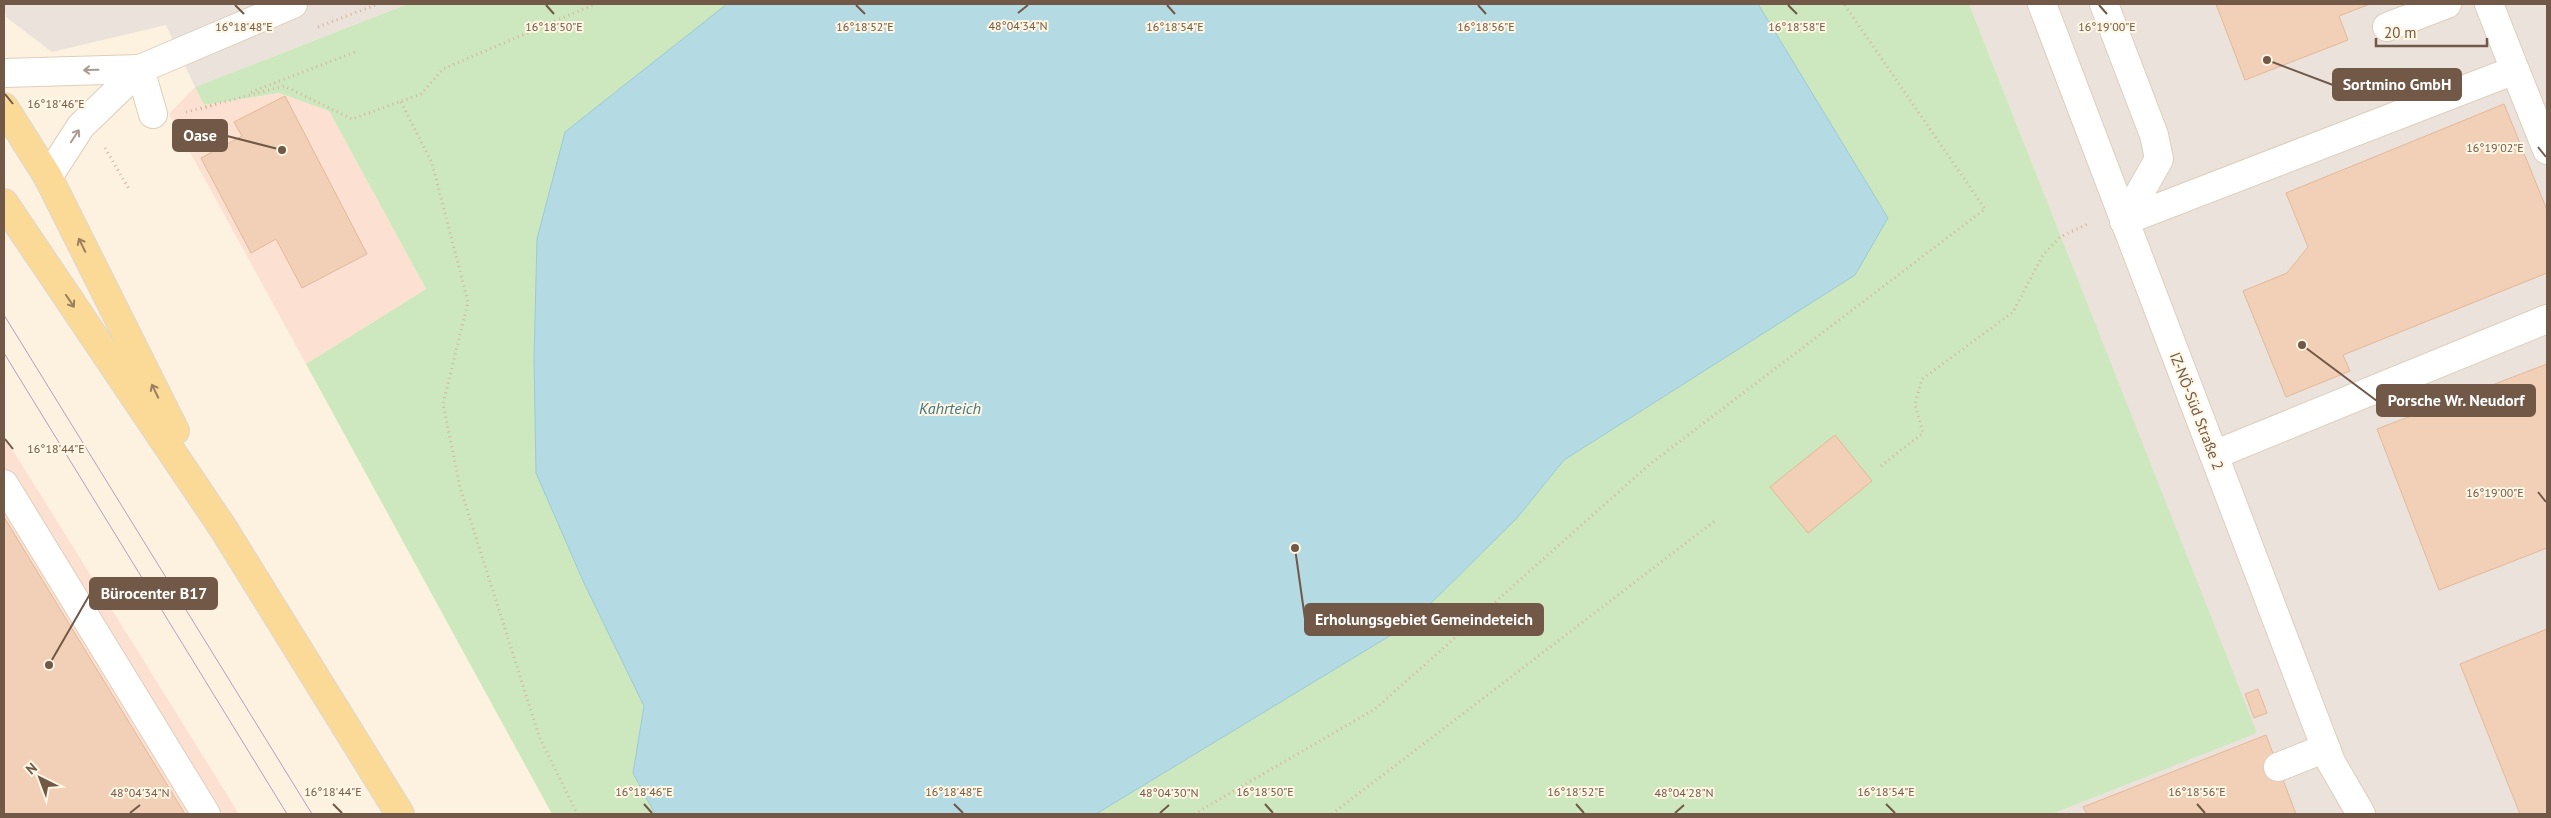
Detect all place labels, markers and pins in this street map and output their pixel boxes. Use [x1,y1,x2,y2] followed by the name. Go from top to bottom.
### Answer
[2333,69,2461,100] callout: Sortmino GmbH
[173,120,227,151] callout: Oase
[2377,385,2535,416] callout: Porsche Wr. Neudorf
[90,578,217,609] callout: Bürocenter B17
[1305,604,1543,635] callout: Erholungsgebiet Gemeindeteich

